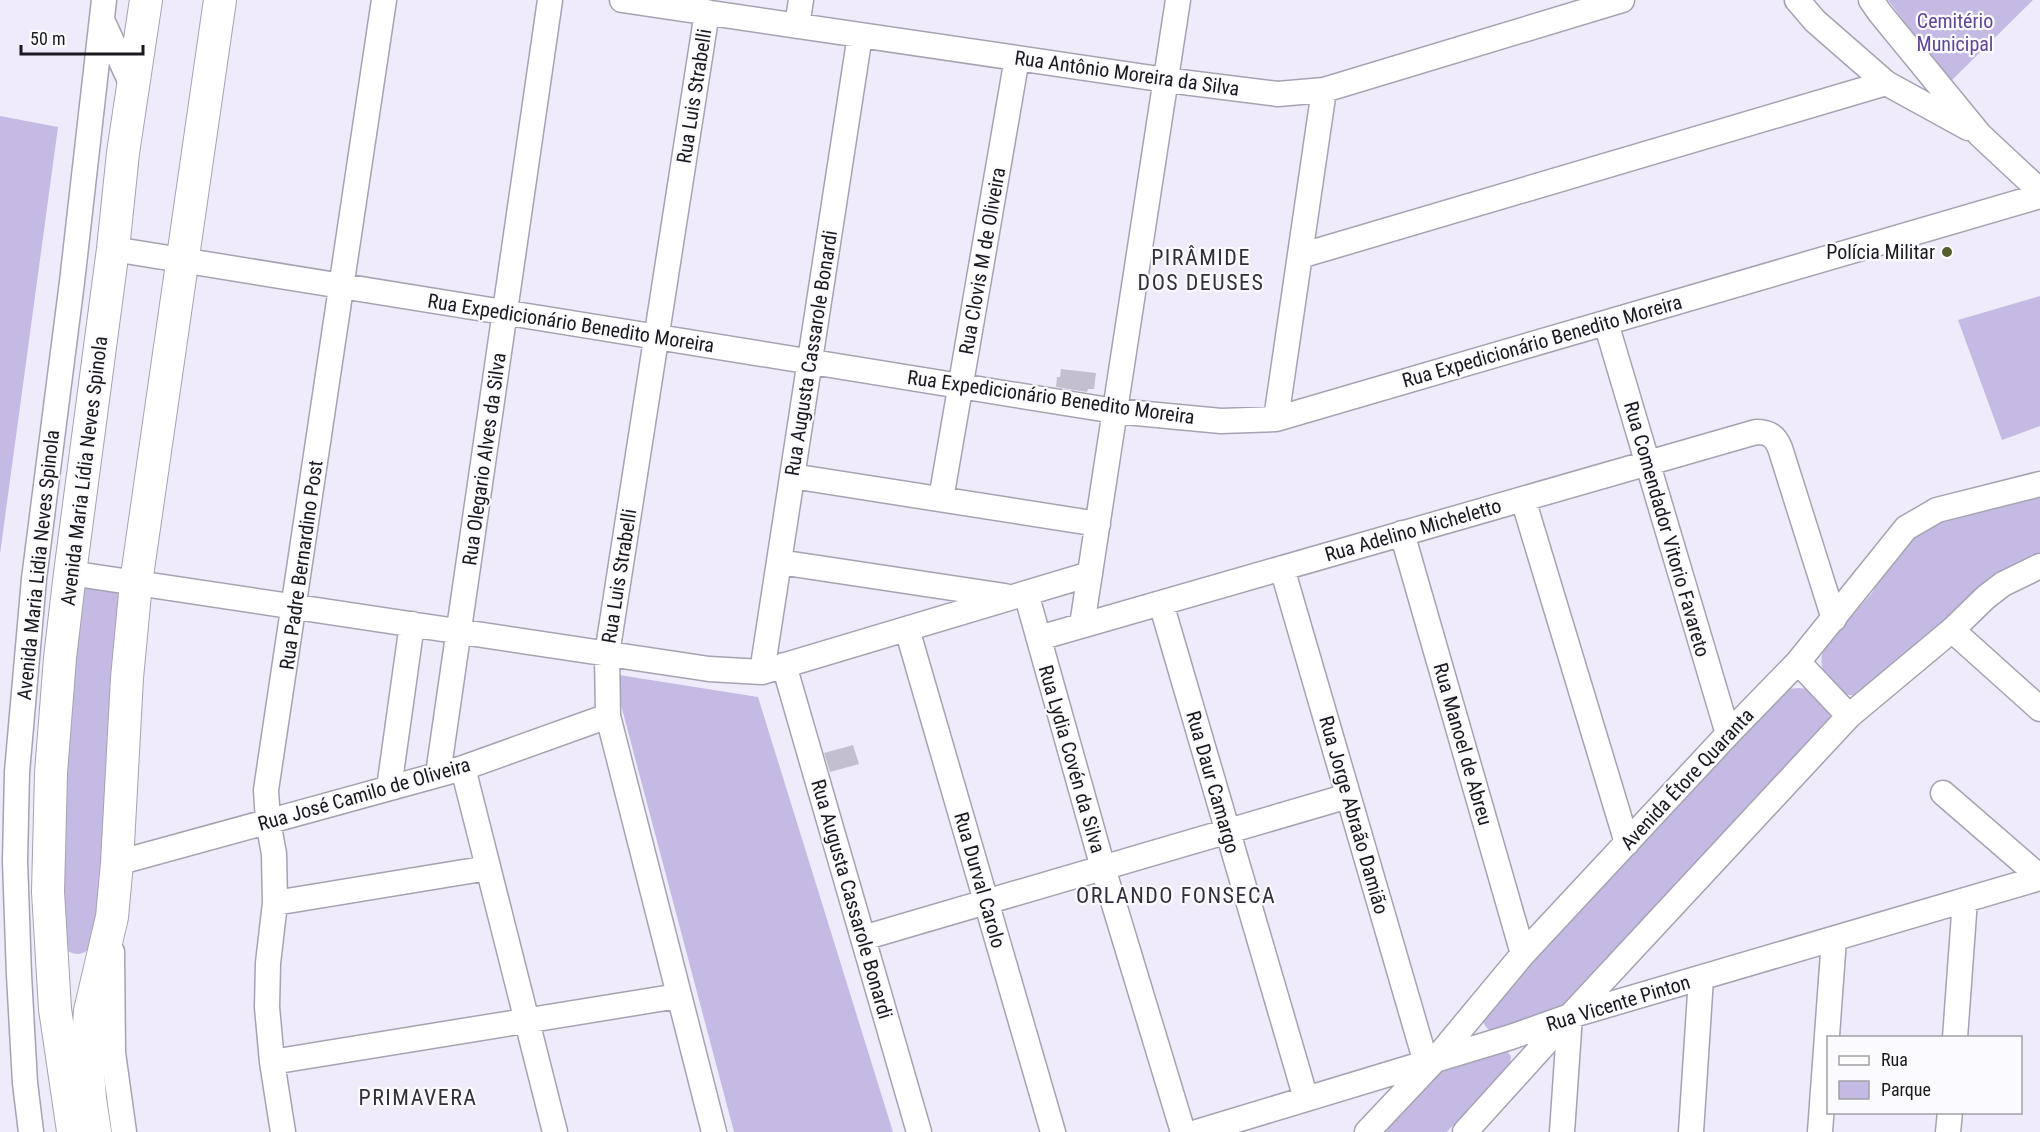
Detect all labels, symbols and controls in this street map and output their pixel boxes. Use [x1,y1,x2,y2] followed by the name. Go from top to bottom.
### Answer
[1917,9,1993,56] park label: Cemitério Municipal
[21,18,142,56] scale bar
[672,27,716,165] street label: Rua Luis Strabelli
[30,28,65,49] text: 50 m
[1013,45,1241,101] street label: Rua Antônio Moreira da Silva
[954,166,1010,356] street label: Rua Clovis M de Oliveira
[780,229,842,477] street label: Rua Augusta Cassarole Bonardi
[1826,240,1935,264] place label: Polícia Militar
[1138,245,1264,295] district label: PIRÂMIDE DOS DEUSES
[1940,245,1954,259] marker: Polícia Militar
[426,288,716,358] street label: Rua Expedicionário Benedito Moreira
[1399,290,1685,392] street label: Rua Expedicionário Benedito Moreira
[56,335,112,607] street label: Avenida Maria Lídia Neves Spinola
[457,351,511,567] street label: Rua Olegario Alves da Silva
[906,365,1196,429] street label: Rua Expedicionário Benedito Moreira
[1619,398,1715,660] street label: Rua Comendador Vitorio Favareto
[12,429,64,701] street label: Avenida Maria Lidia Neves Spinola
[274,459,328,671] street label: Rua Padre Bernardino Post
[1322,493,1504,567] street label: Rua Adelino Micheletto
[597,507,641,645] street label: Rua Luis Strabelli
[1428,660,1498,828] street label: Rua Manoel de Abreu
[1034,662,1110,856] street label: Rua Lydia Covén da Silva
[1615,703,1759,855] street label: Avenida Étore Quaranta
[1181,708,1245,856] street label: Rua Daur Camargo
[1314,713,1394,917] street label: Rua Jorge Abraão Damião
[255,752,473,836] street label: Rua José Camilo de Oliveira
[806,776,898,1022] street label: Rua Augusta Cassarole Bonardi
[949,809,1011,951] street label: Rua Durval Carolo
[1076,883,1276,908] district label: ORLANDO FONSECA
[1543,970,1693,1036] street label: Rua Vicente Pinton
[1827,1036,2022,1114] legend
[1881,1049,1908,1070] text: Rua
[1881,1079,1931,1100] text: Parque
[358,1085,478,1110] district label: PRIMAVERA

